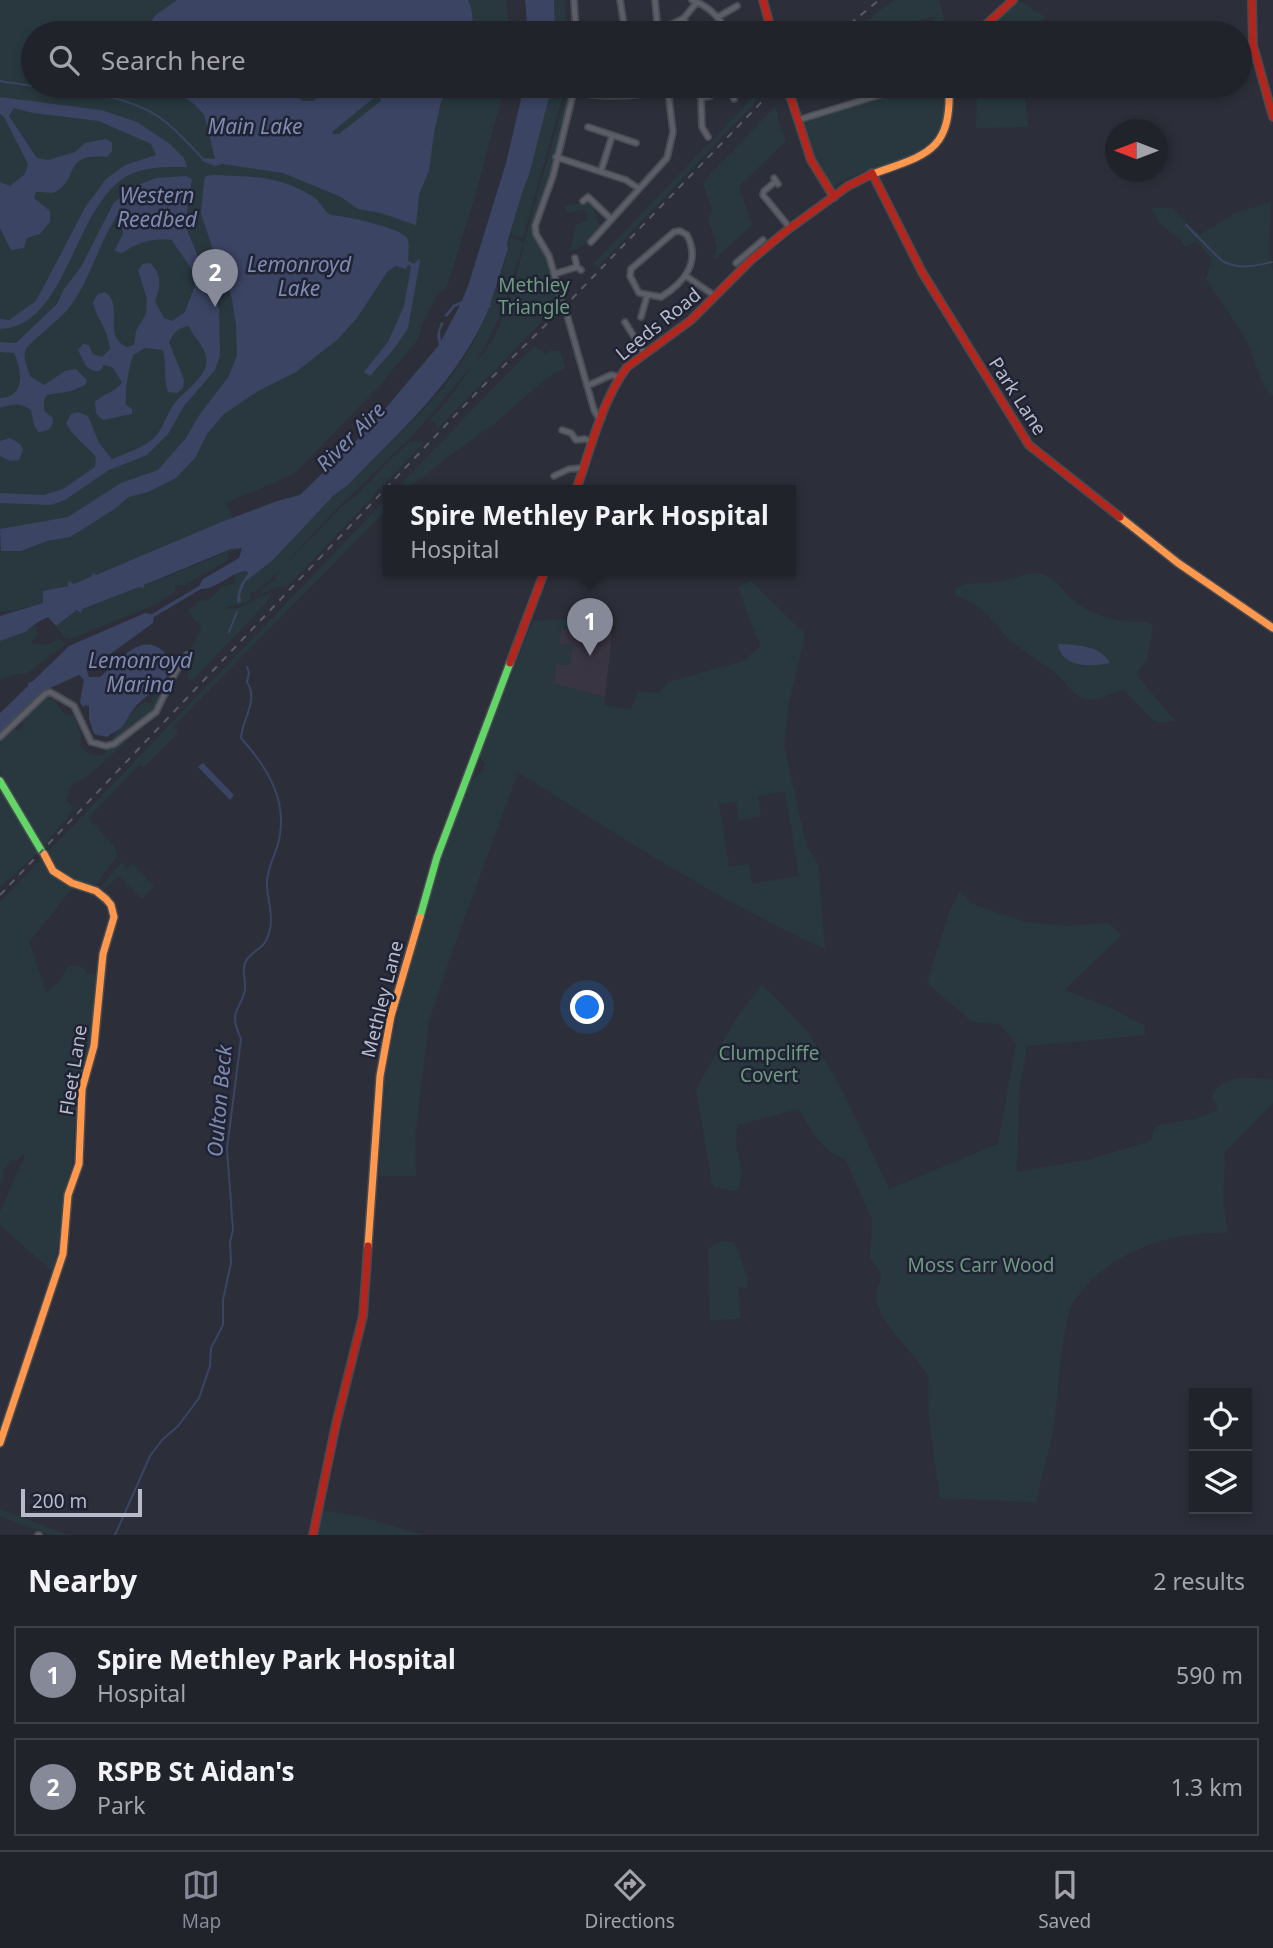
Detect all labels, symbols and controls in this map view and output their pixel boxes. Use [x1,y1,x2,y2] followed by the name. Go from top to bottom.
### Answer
[21,21,1252,98] search box
[45,41,83,79] icon: search
[101,42,246,78] text: Search here
[207,112,303,140] water label: Main Lake
[1105,119,1168,182] north arrow
[117,181,198,233] water label: Western Reedbed
[192,249,238,307] pin: 2
[247,250,352,302] water label: Lemonroyd Lake
[498,272,570,320] park label: Methley Triangle
[610,282,706,366] street label: Leeds Road
[983,352,1053,440] street label: Park Lane
[310,396,391,477] water label: River Aire
[383,485,796,576] popup
[410,497,769,533] text: Spire Methley Park Hospital
[410,533,499,565] text: Hospital
[567,598,613,656] pin: 1
[88,646,193,698] water label: Lemonroyd Marina
[355,938,409,1060] street label: Methley Lane
[570,990,604,1024] your location
[53,1023,93,1117] street label: Fleet Lane
[719,1040,819,1088] park label: Clumpcliffe Covert
[200,1042,238,1158] water label: Oulton Beck
[907,1252,1055,1278] park label: Moss Carr Wood
[1189,1388,1252,1514] map controls
[1189,1388,1252,1451] button: locate
[1189,1451,1252,1514] button: layers
[21,1486,142,1518] scale bar
[32,1488,87,1514] text: 200 m
[28,1560,137,1601] text: Nearby
[1153,1565,1245,1597] text: 2 results
[97,1641,456,1677] text: Spire Methley Park Hospital
[46,1659,60,1691] text: 1
[1176,1659,1243,1691] text: 590 m
[97,1677,186,1709] text: Hospital
[97,1753,295,1789] text: RSPB St Aidan's
[46,1771,60,1803] text: 2
[1171,1771,1243,1803] text: 1.3 km
[97,1789,146,1821] text: Park
[182,1866,221,1934] tab: Map
[585,1866,675,1934] tab: Directions
[1038,1866,1091,1934] tab: Saved

